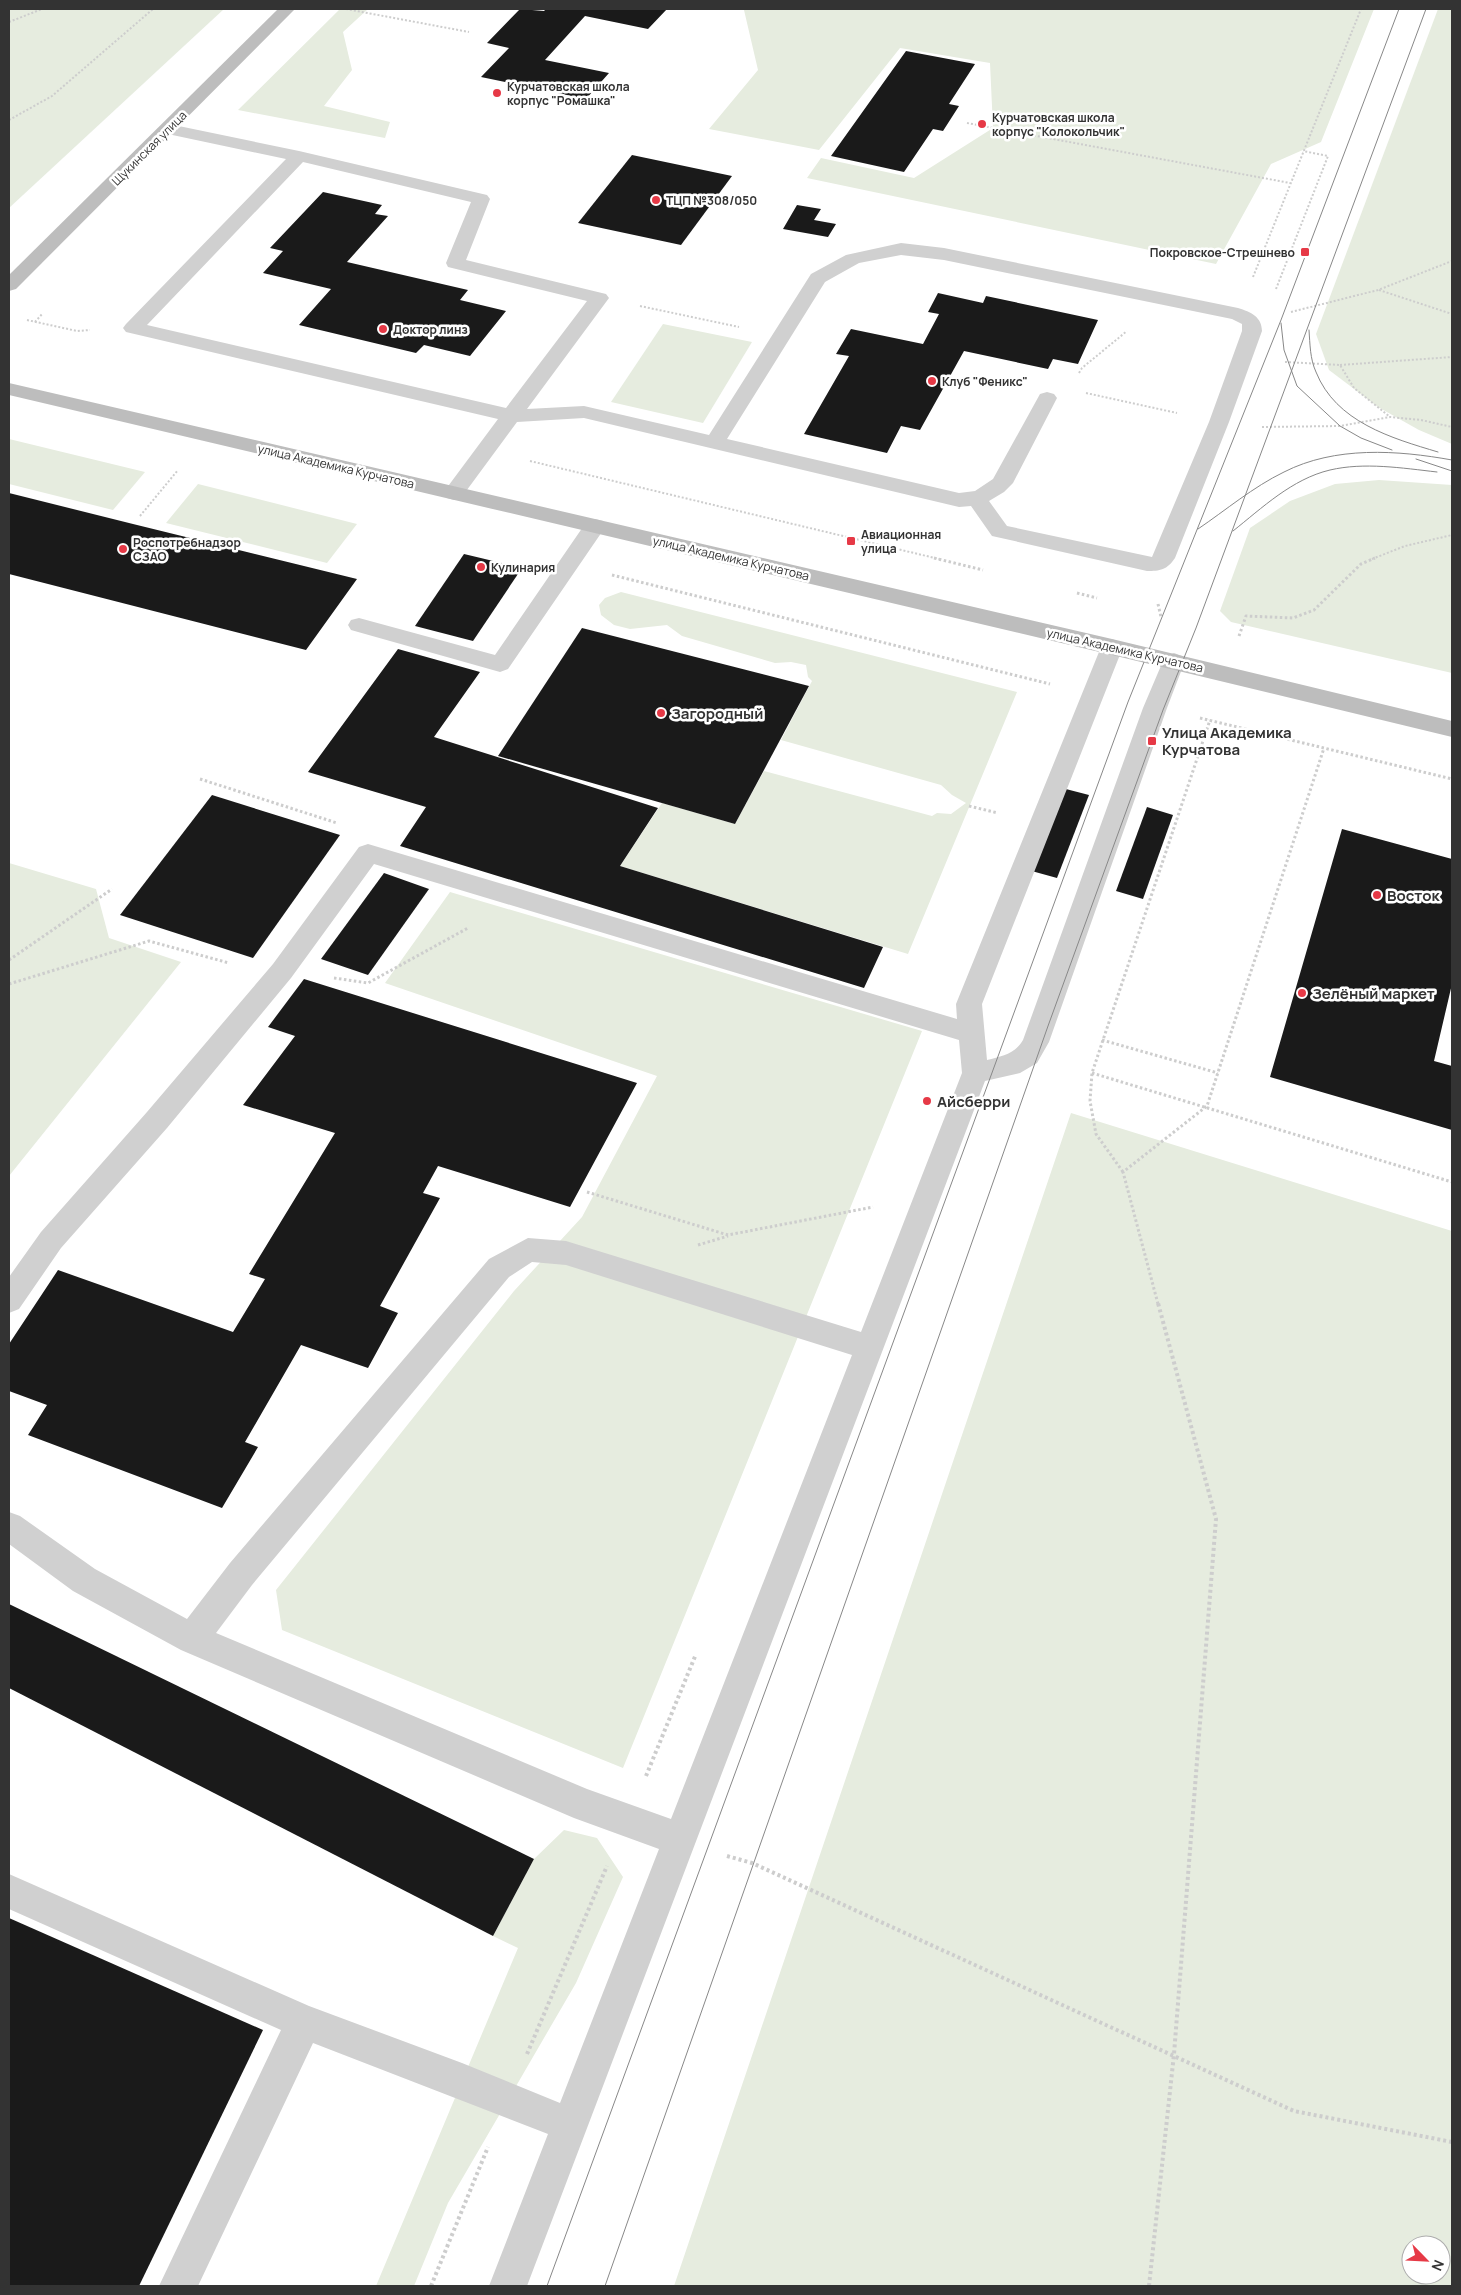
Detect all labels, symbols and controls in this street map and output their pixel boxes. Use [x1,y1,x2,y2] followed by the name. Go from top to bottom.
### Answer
[507,78,630,109] place label: Курчатовская школа корпус "Ромашка"
[491,87,503,99] marker: Курчатовская школа корпус "Ромашка"
[108,107,190,189] street label: Щукинская улица
[992,109,1125,140] place label: Курчатовская школа корпус "Колокольчик"
[976,118,988,130] marker: Курчатовская школа корпус "Колокольчик"
[666,192,757,209] place label: ТЦП №308/050
[650,194,662,206] marker: ТЦП №308/050
[1150,244,1295,261] place label: Покровское-Стрешнево
[1299,246,1311,258] marker: Покровское-Стрешнево
[393,321,468,338] place label: Доктор линз
[377,323,389,335] marker: Доктор линз
[942,373,1028,390] place label: Клуб "Феникс"
[926,375,938,387] marker: Клуб "Феникс"
[256,440,416,492] street label: улица Академика Курчатова
[861,526,941,557] place label: Авиационная улица
[651,532,811,584] street label: улица Академика Курчатова
[133,534,241,565] place label: Роспотребнадзор СЗАО
[845,535,857,547] marker: Авиационная улица
[117,543,129,555] marker: Роспотребнадзор СЗАО
[491,559,555,576] place label: Кулинария
[475,561,487,573] marker: Кулинария
[1045,624,1205,676] street label: улица Академика Курчатова
[671,703,763,724] place label: Загородный
[655,707,667,719] marker: Загородный
[1162,722,1292,760] place label: Улица Академика Курчатова
[1146,735,1158,747] marker: Улица Академика Курчатова
[1387,885,1440,906] place label: Восток
[1371,889,1383,901] marker: Восток
[1312,983,1435,1004] place label: Зелёный маркет
[1296,987,1308,999] marker: Зелёный маркет
[937,1091,1010,1112] place label: Айсберри
[921,1095,933,1107] marker: Айсберри
[1401,2235,1451,2285] north arrow
[1428,2257,1449,2274] text: N

